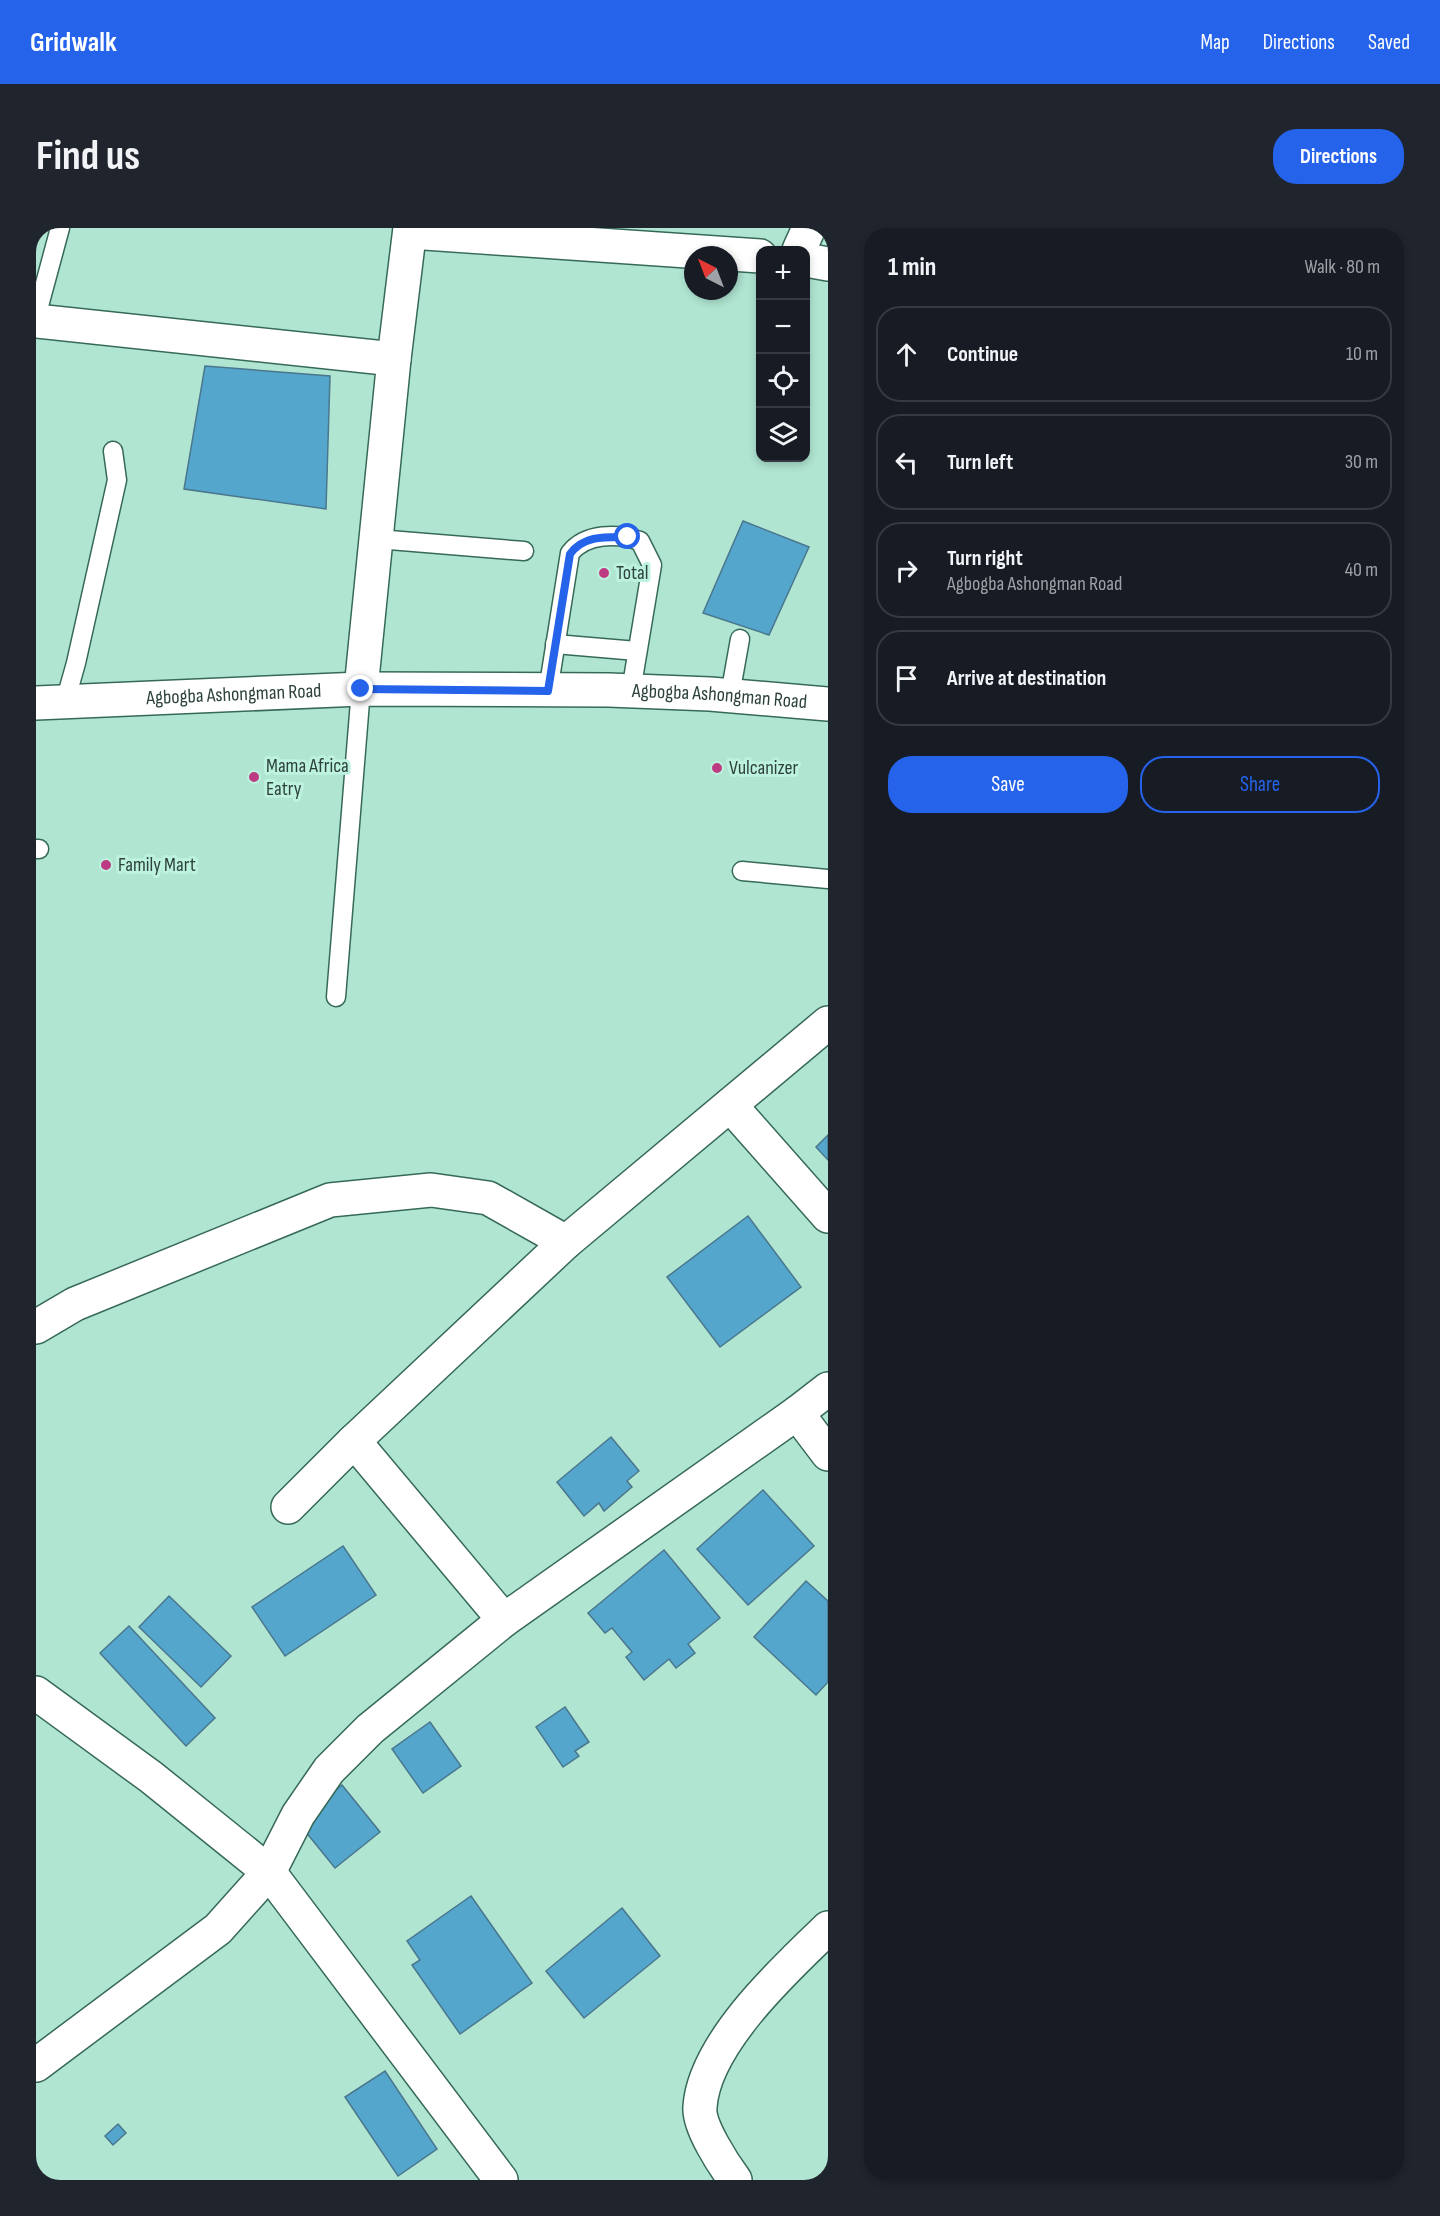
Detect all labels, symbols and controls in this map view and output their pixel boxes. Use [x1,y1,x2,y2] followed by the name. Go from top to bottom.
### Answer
[30,26,117,59] text: Gridwalk
[1200,30,1230,55] text: Map
[1263,30,1335,55] text: Directions
[1368,30,1410,55] text: Saved
[1273,129,1404,184] button: Directions
[36,131,140,182] text: Find us
[684,246,738,300] north arrow
[756,246,810,462] map controls
[756,246,810,300] button: +
[888,252,936,283] text: 1 min
[1304,255,1380,279] text: Walk · 80 m
[756,300,810,354] button: −
[890,338,923,371] icon: ahead
[947,341,1018,368] text: Continue
[1346,342,1378,366] text: 10 m
[756,354,810,408] button: locate
[756,408,810,462] button: layers
[890,446,923,479] icon: left
[947,449,1013,476] text: Turn left
[1345,450,1378,474] text: 30 m
[614,523,640,549] route start
[947,545,1023,572] text: Turn right
[890,554,923,587] icon: right
[1345,558,1378,582] text: 40 m
[616,561,649,585] place label: Total
[597,566,611,580] marker: Total
[947,572,1122,596] text: Agbogba Ashongman Road
[890,662,923,695] icon: arrive
[947,665,1106,692] text: Arrive at destination
[347,675,373,701] route end
[145,679,322,710] street label: Agbogba Ashongman Road
[631,679,808,714] street label: Agbogba Ashongman Road
[266,754,349,801] place label: Mama Africa Eatry
[729,756,798,780] place label: Vulcanizer
[888,756,1128,813] button: Save
[1140,756,1380,813] button: Share
[710,761,724,775] marker: Vulcanizer
[247,770,261,784] marker: Mama Africa Eatry
[118,853,196,877] place label: Family Mart
[99,858,113,872] marker: Family Mart

